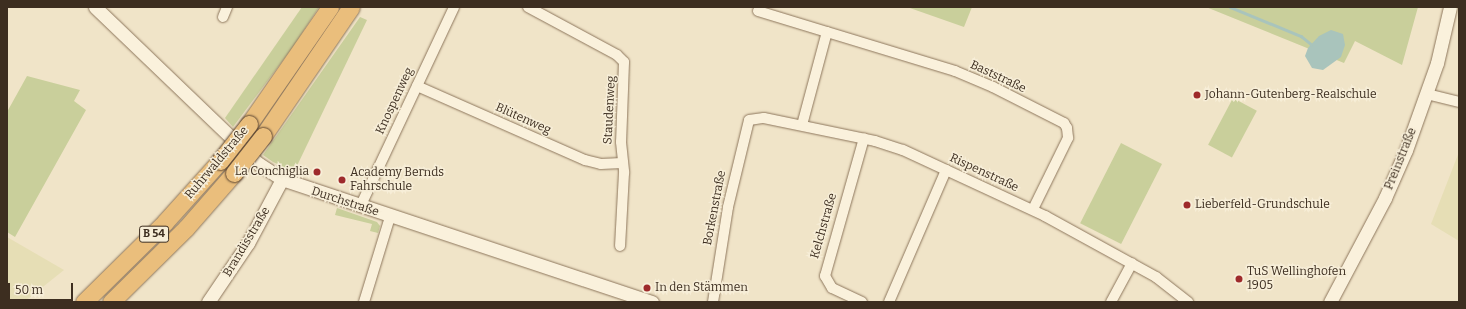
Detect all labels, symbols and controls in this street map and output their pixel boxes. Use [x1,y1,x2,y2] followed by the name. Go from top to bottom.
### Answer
[968,58,1028,96] street label: Baststraße
[373,65,417,137] street label: Knospenweg
[601,75,619,145] street label: Staudenweg
[1205,88,1377,102] place label: Johann-Gutenberg-Realschule
[1192,90,1202,100] marker: Johann-Gutenberg-Realschule
[493,100,553,138] street label: Blütenweg
[182,124,252,202] street label: Ruhrwaldstraße
[1382,126,1420,192] street label: Preinstraße
[947,151,1021,195] street label: Rispenstraße
[235,165,309,179] place label: La Conchiglia
[350,166,444,194] place label: Academy Bernds Fahrschule
[312,167,322,177] marker: La Conchiglia
[701,169,729,247] street label: Borkenstraße
[337,175,347,185] marker: Academy Bernds Fahrschule
[309,184,381,220] street label: Durchstraße
[808,192,840,260] street label: Kelchstraße
[1195,198,1330,212] place label: Lieberfeld-Grundschule
[1182,200,1192,210] marker: Lieberfeld-Grundschule
[221,205,273,279] street label: Brandisstraße
[139,225,169,243] road number: B 54
[1247,265,1346,293] place label: TuS Wellinghofen 1905
[1234,274,1244,284] marker: TuS Wellinghofen 1905
[10,275,75,301] scale bar
[655,281,748,295] place label: In den Stämmen
[15,283,43,297] text: 50 m
[642,283,652,293] marker: In den Stämmen

